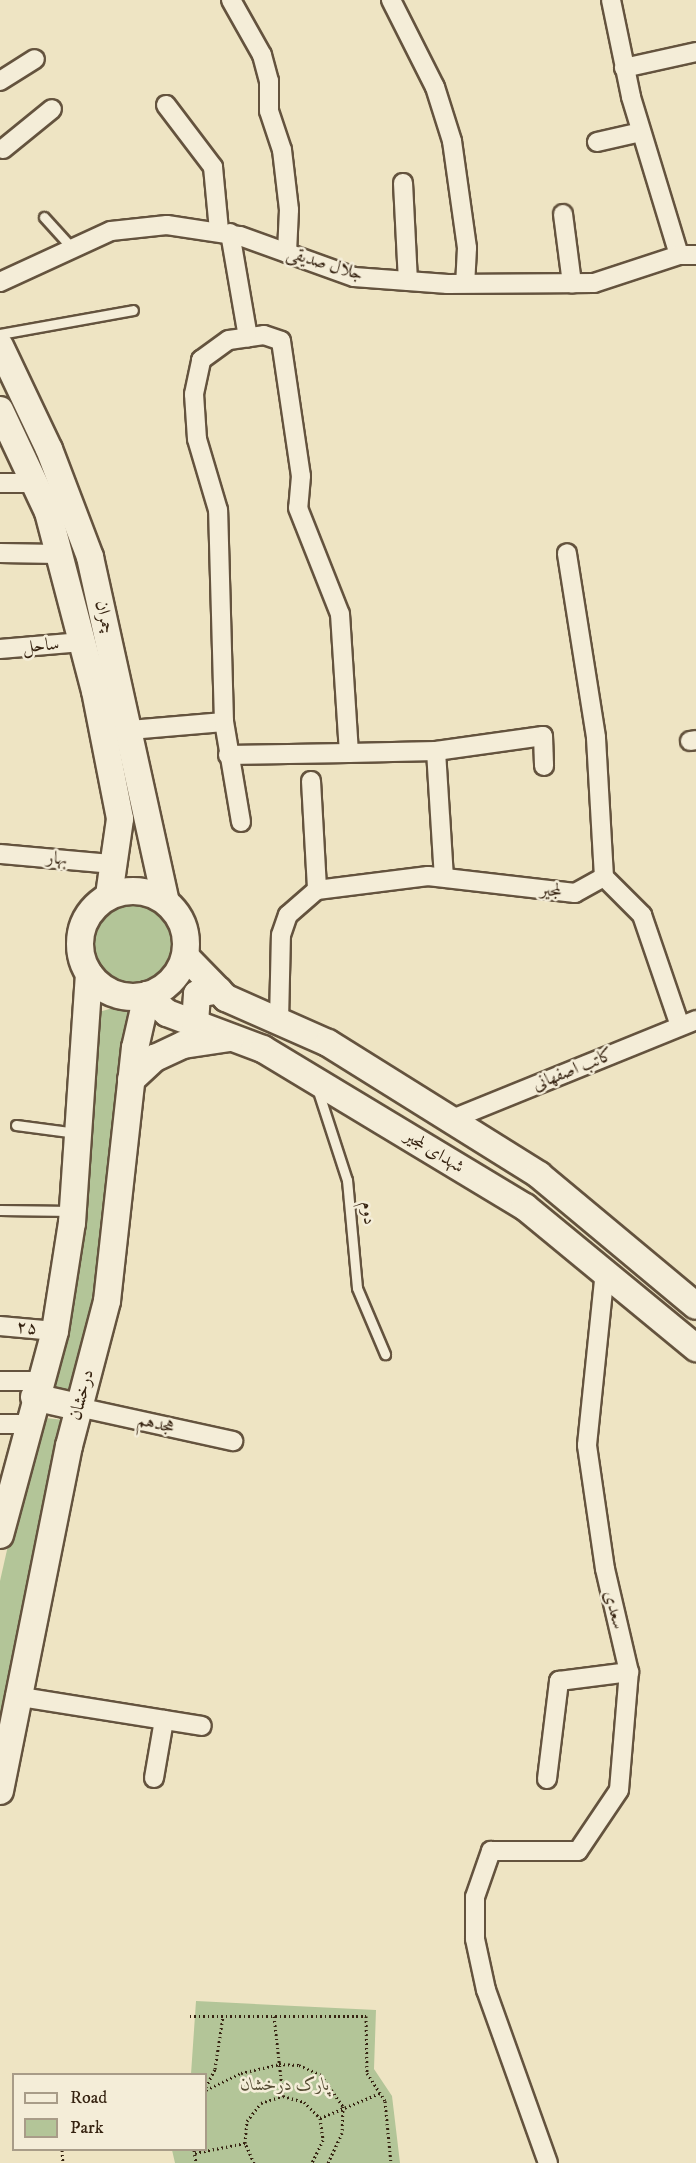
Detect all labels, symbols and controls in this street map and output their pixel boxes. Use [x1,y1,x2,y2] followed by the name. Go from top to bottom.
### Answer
[284,242,366,286] street label: جلال صدیقی
[90,598,118,636] street label: چمران
[22,634,60,658] street label: ساحل
[45,847,69,871] street label: بهار
[540,879,562,903] street label: لمجیر
[530,1044,616,1096] street label: کاتب اصفهانی
[400,1126,468,1178] street label: شهدای لمجیر
[356,1200,380,1226] street label: دوم
[16,1316,38,1340] street label: ۲۵
[65,1367,99,1423] street label: درخشان
[135,1409,177,1439] street label: هجدهم
[599,1588,629,1632] street label: سعدی
[12,2073,207,2151] legend
[240,2074,330,2096] park label: پارک درخشان
[70,2087,107,2109] text: Road
[70,2117,104,2139] text: Park

